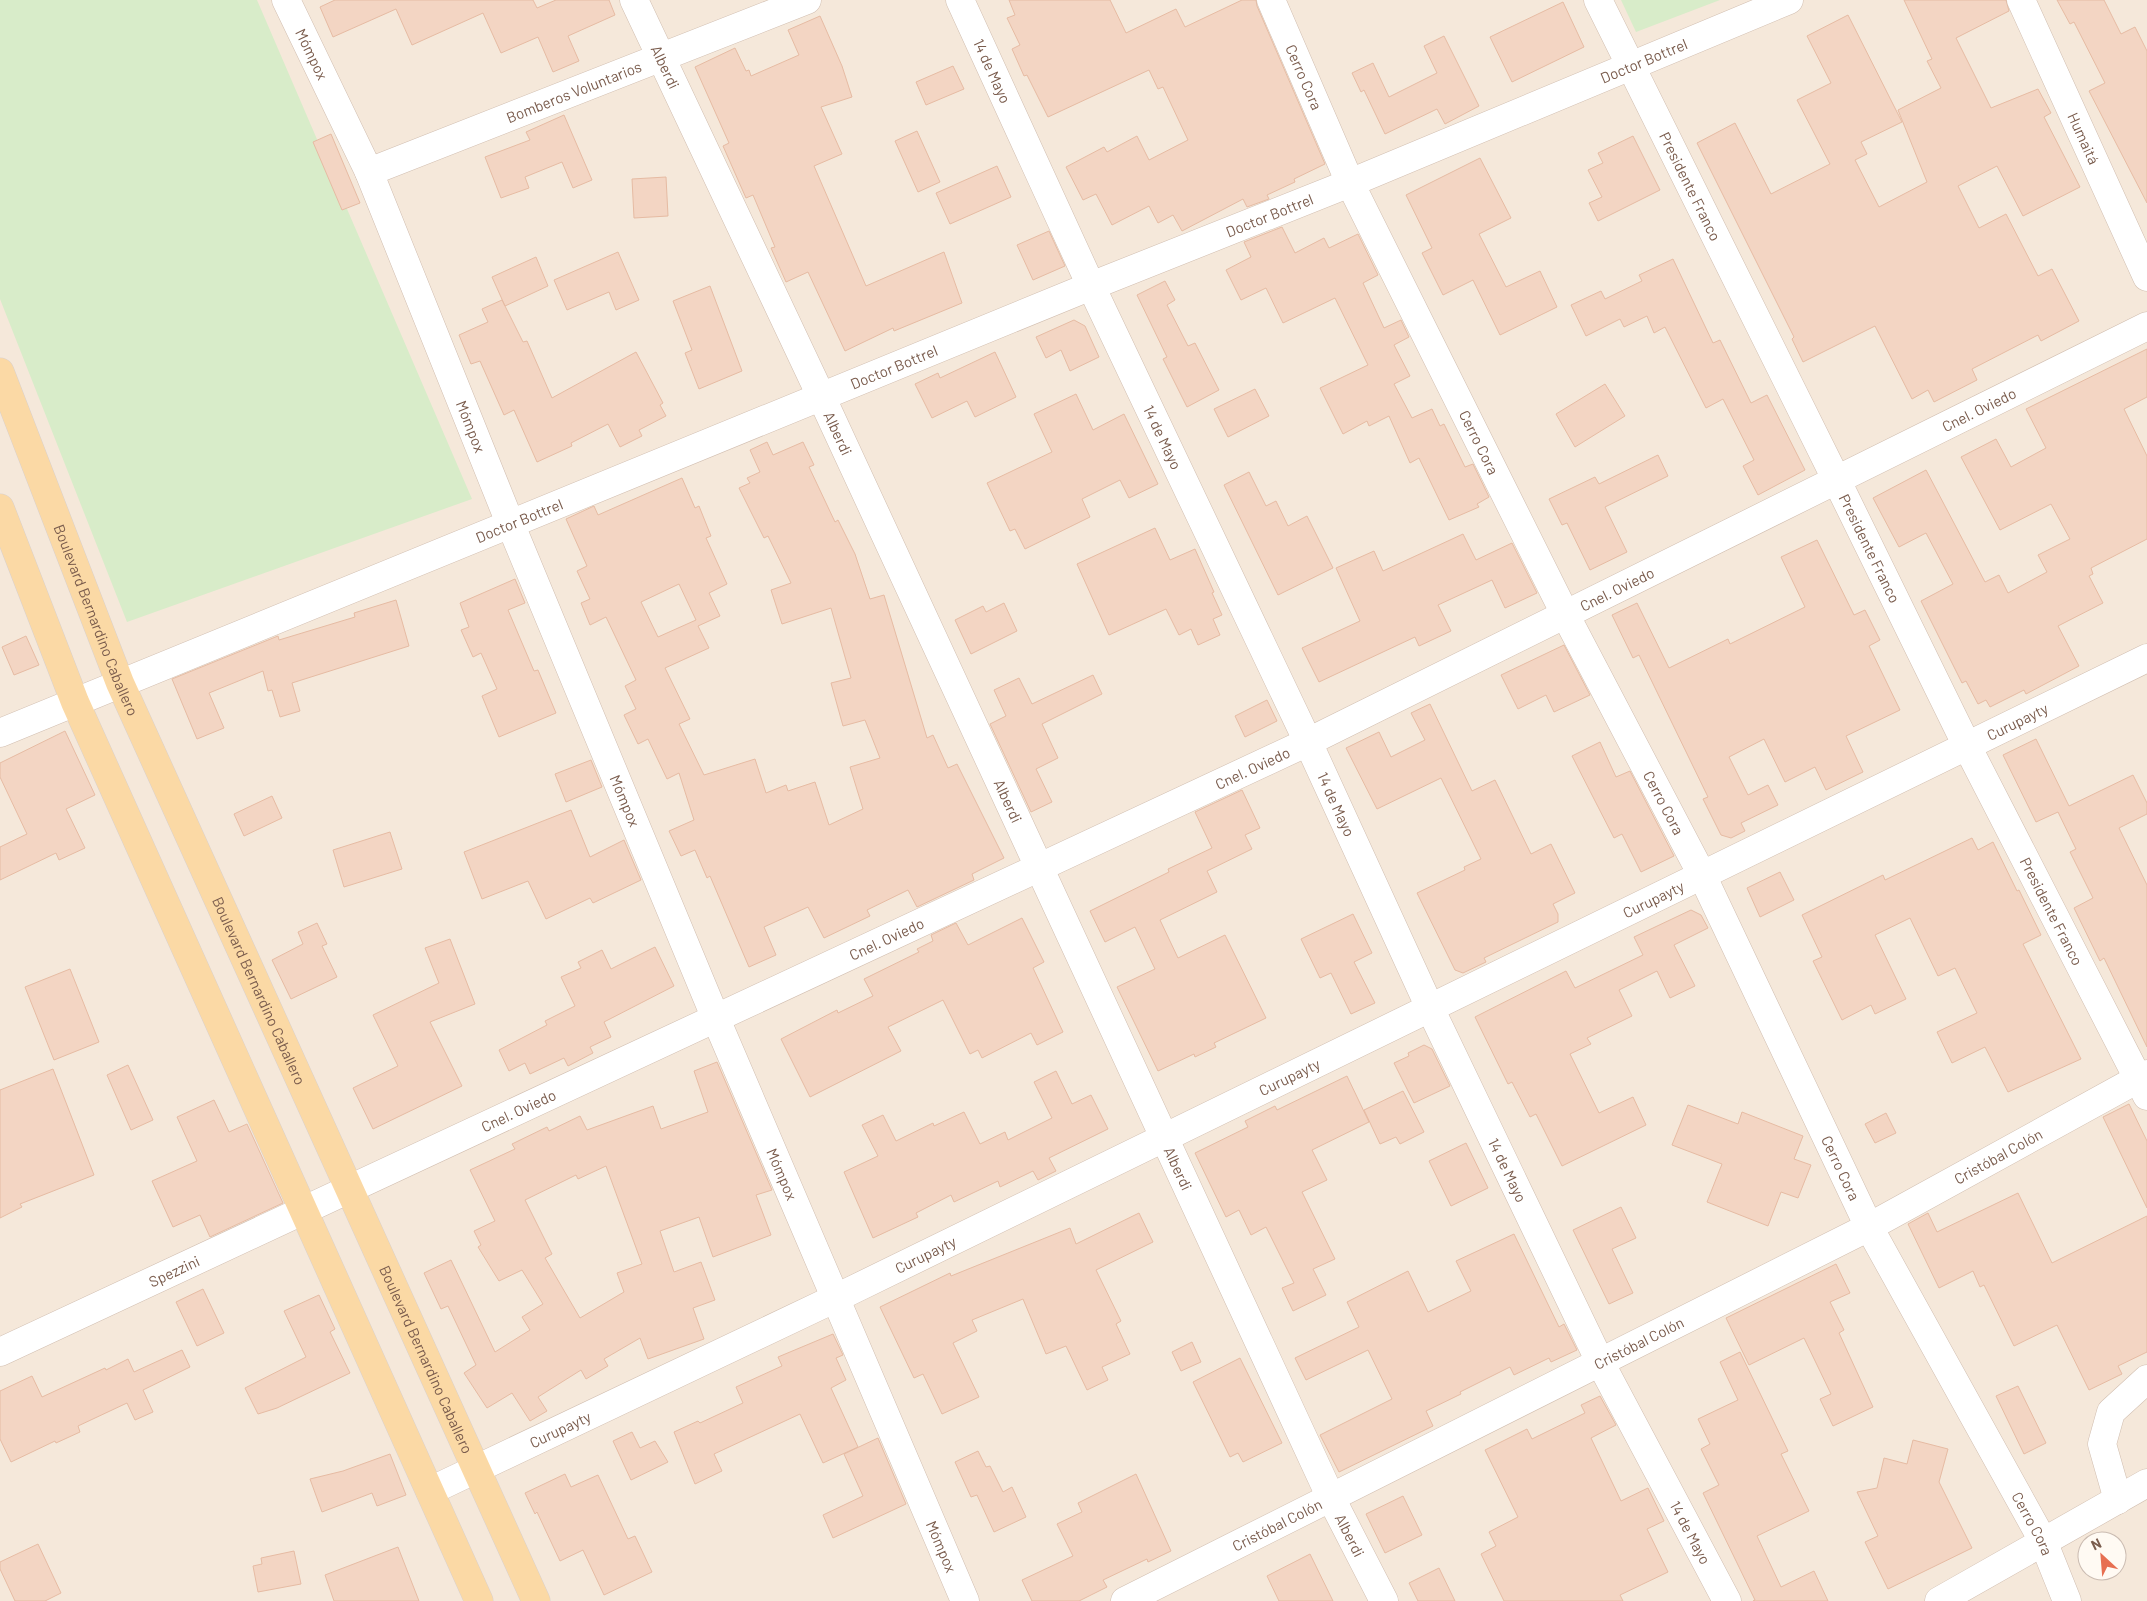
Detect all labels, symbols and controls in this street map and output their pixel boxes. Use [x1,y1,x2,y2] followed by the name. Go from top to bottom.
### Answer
[292,26,332,83] street label: Mómpox
[1598,34,1690,87] street label: Doctor Bottrel
[970,36,1015,106] street label: 14 de Mayo
[648,42,684,92] street label: Alberdi
[1282,42,1326,113] street label: Cerro Cora
[504,57,644,126] street label: Bomberos Voluntarios
[2064,110,2103,167] street label: Humaitá
[1656,129,1725,244] street label: Presidente Franco
[1223,190,1316,241] street label: Doctor Bottrel
[848,341,940,393] street label: Doctor Bottrel
[1939,383,2019,435] street label: Cnel. Oviedo
[453,398,490,455] street label: Mómpox
[1140,402,1186,472] street label: 14 de Mayo
[1456,407,1503,477] street label: Cerro Cora
[820,409,856,458] street label: Alberdi
[1836,491,1904,606] street label: Presidente Franco
[473,494,565,546] street label: Doctor Bottrel
[51,522,143,718] street label: Boulevard Bernardino Caballero
[1577,563,1657,615] street label: Cnel. Oviedo
[1984,699,2051,744] street label: Curupayty
[1212,743,1293,793] street label: Cnel. Oviedo
[1640,768,1688,838] street label: Cerro Cora
[1314,769,1359,839] street label: 14 de Mayo
[607,772,644,829] street label: Mómpox
[991,776,1026,826] street label: Alberdi
[2017,854,2087,968] street label: Presidente Franco
[1620,876,1687,922] street label: Curupayty
[209,894,310,1087] street label: Boulevard Bernardino Caballero
[846,913,927,964] street label: Cnel. Oviedo
[1256,1054,1323,1099] street label: Curupayty
[478,1085,559,1135] street label: Cnel. Oviedo
[1951,1124,2045,1188] street label: Cristóbal Colón
[1818,1133,1864,1203] street label: Cerro Cora
[1485,1135,1531,1205] street label: 14 de Mayo
[1161,1144,1196,1193] street label: Alberdi
[763,1145,801,1203] street label: Mómpox
[892,1232,959,1277] street label: Curupayty
[146,1251,202,1290] street label: Spezzini
[376,1263,477,1456] street label: Boulevard Bernardino Caballero
[1591,1313,1687,1373] street label: Cristóbal Colón
[526,1407,594,1451] street label: Curupayty
[2008,1488,2057,1558] street label: Cerro Cora
[1229,1495,1325,1555] street label: Cristóbal Colón
[1666,1498,1715,1567] street label: 14 de Mayo
[1332,1511,1369,1560] street label: Alberdi
[923,1518,961,1575] street label: Mómpox
[2077,1531,2127,1581] north arrow
[2088,1534,2104,1554] text: N

